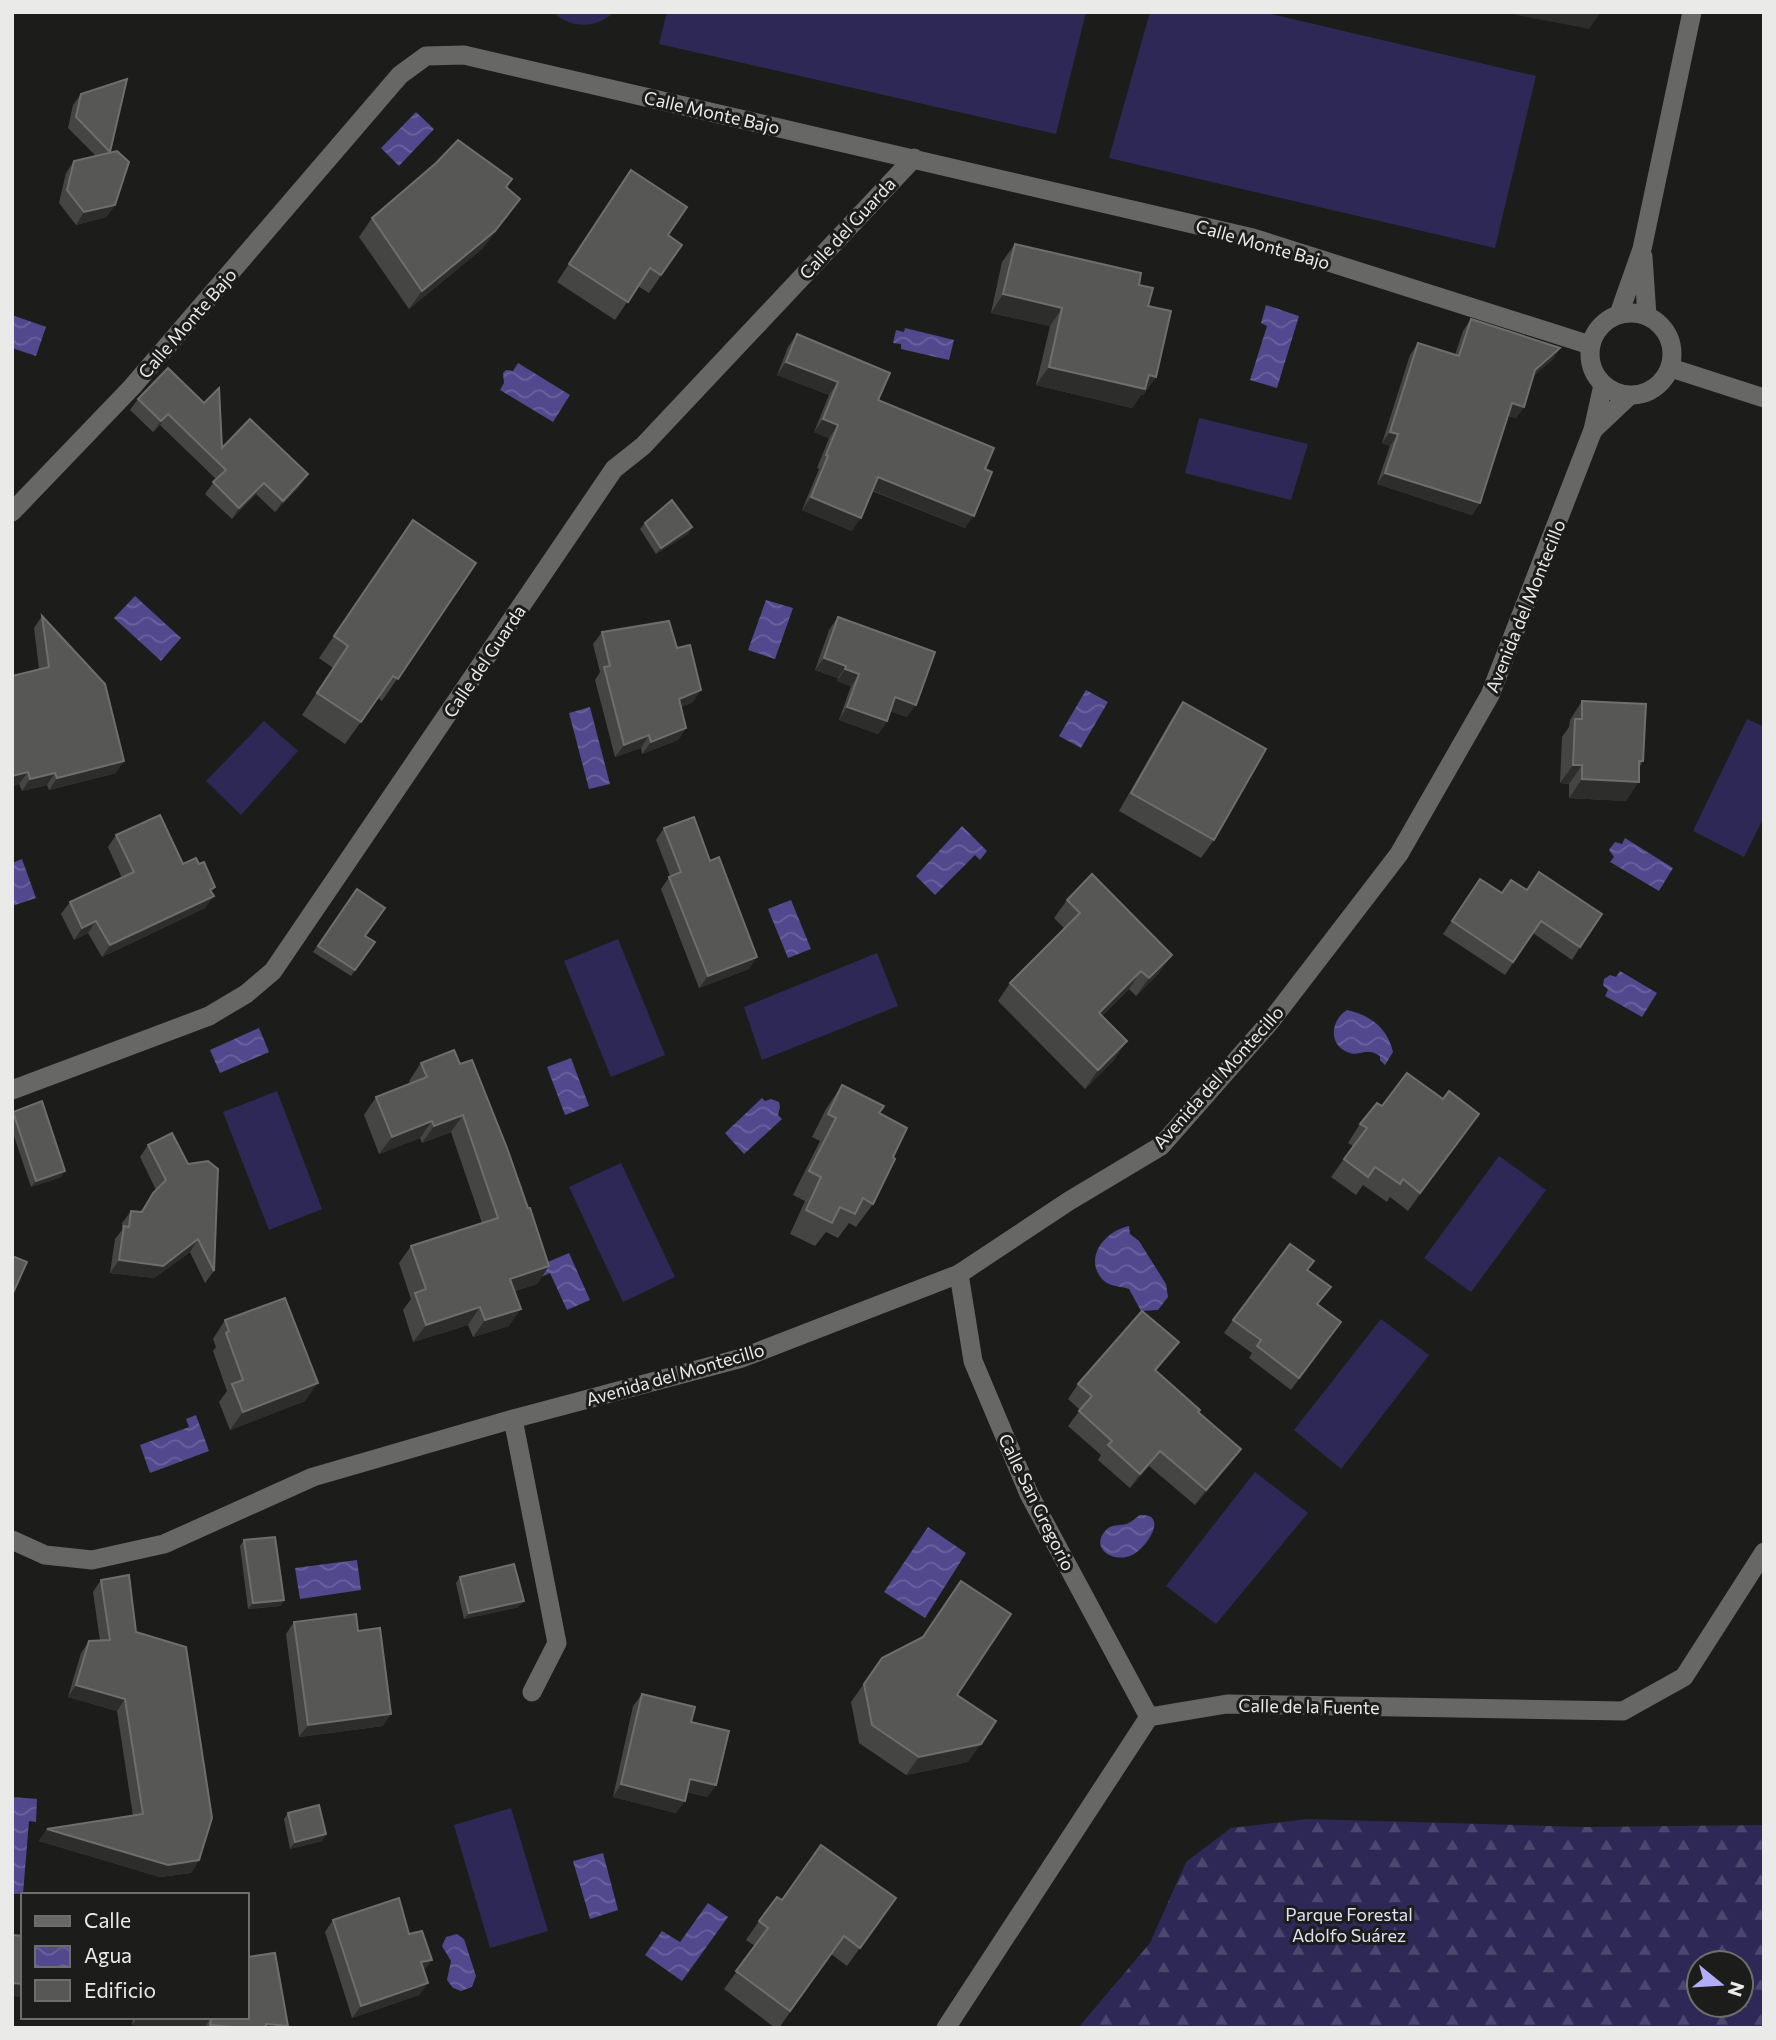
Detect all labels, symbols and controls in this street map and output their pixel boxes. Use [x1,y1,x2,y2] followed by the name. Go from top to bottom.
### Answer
[642,86,782,138] street label: Calle Monte Bajo
[794,173,900,283] street label: Calle del Guarda
[1193,214,1333,274] street label: Calle Monte Bajo
[133,263,241,383] street label: Calle Monte Bajo
[1480,516,1570,696] street label: Avenida del Montecillo
[438,601,530,721] street label: Calle del Guarda
[1148,1001,1288,1153] street label: Avenida del Montecillo
[583,1338,767,1410] street label: Avenida del Montecillo
[994,1430,1080,1574] street label: Calle San Gregorio
[1238,1694,1380,1718] street label: Calle de la Fuente
[21,1893,248,2019] legend
[1285,1903,1413,1946] park label: Parque Forestal Adolfo Suárez
[84,1907,131,1932] text: Calle
[84,1942,132,1967] text: Agua
[1685,1949,1755,2019] north arrow
[84,1977,156,2002] text: Edificio
[1724,1979,1750,2000] text: N

